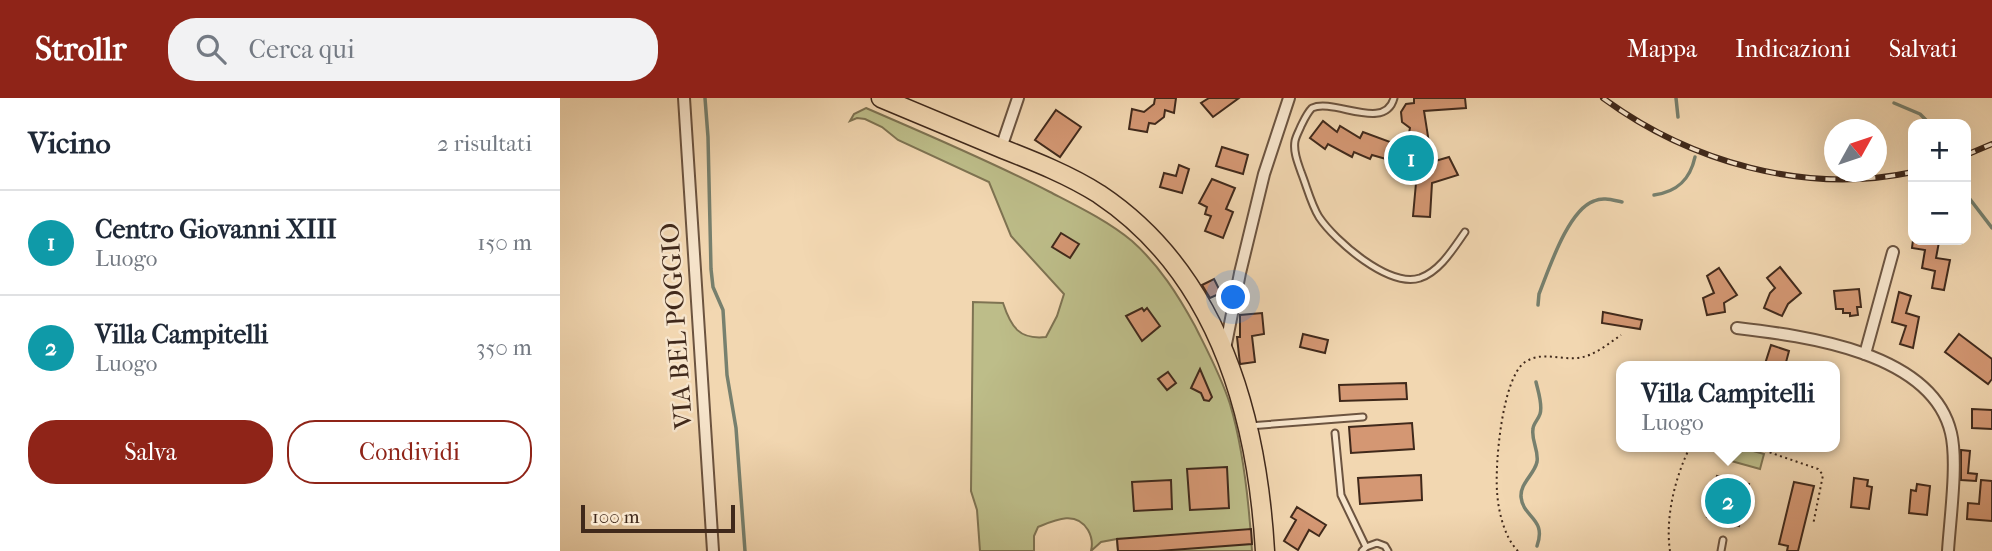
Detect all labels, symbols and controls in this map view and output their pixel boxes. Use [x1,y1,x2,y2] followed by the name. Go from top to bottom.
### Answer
[168,18,658,81] search box
[35,30,126,69] text: Strollr
[192,30,230,68] icon: search
[248,34,355,65] text: Cerca qui
[1627,35,1697,63] text: Mappa
[1735,35,1851,63] text: Indicazioni
[1889,35,1957,63] text: Salvati
[1824,119,1887,182] north arrow
[1908,119,1971,245] map controls
[1908,119,1971,182] button: +
[28,126,111,161] text: Vicino
[437,130,532,157] text: 2 risultati
[1388,132,1434,184] pin: 1
[1908,182,1971,245] button: −
[95,214,337,245] text: Centro Giovanni XIII
[654,222,699,431] street label: VIA BEL POGGIO
[47,229,55,256] text: 1
[477,229,532,256] text: 150 m
[95,245,157,272] text: Luogo
[1216,280,1250,314] your location
[95,319,268,350] text: Villa Campitelli
[45,334,57,361] text: 2
[476,334,532,361] text: 350 m
[95,350,157,377] text: Luogo
[1616,361,1840,452] popup
[1641,378,1815,409] text: Villa Campitelli
[1641,409,1704,436] text: Luogo
[28,420,273,484] button: Salva
[287,420,532,484] button: Condividi
[1705,475,1751,527] pin: 2
[581,502,735,534] scale bar
[592,506,640,528] text: 100 m

